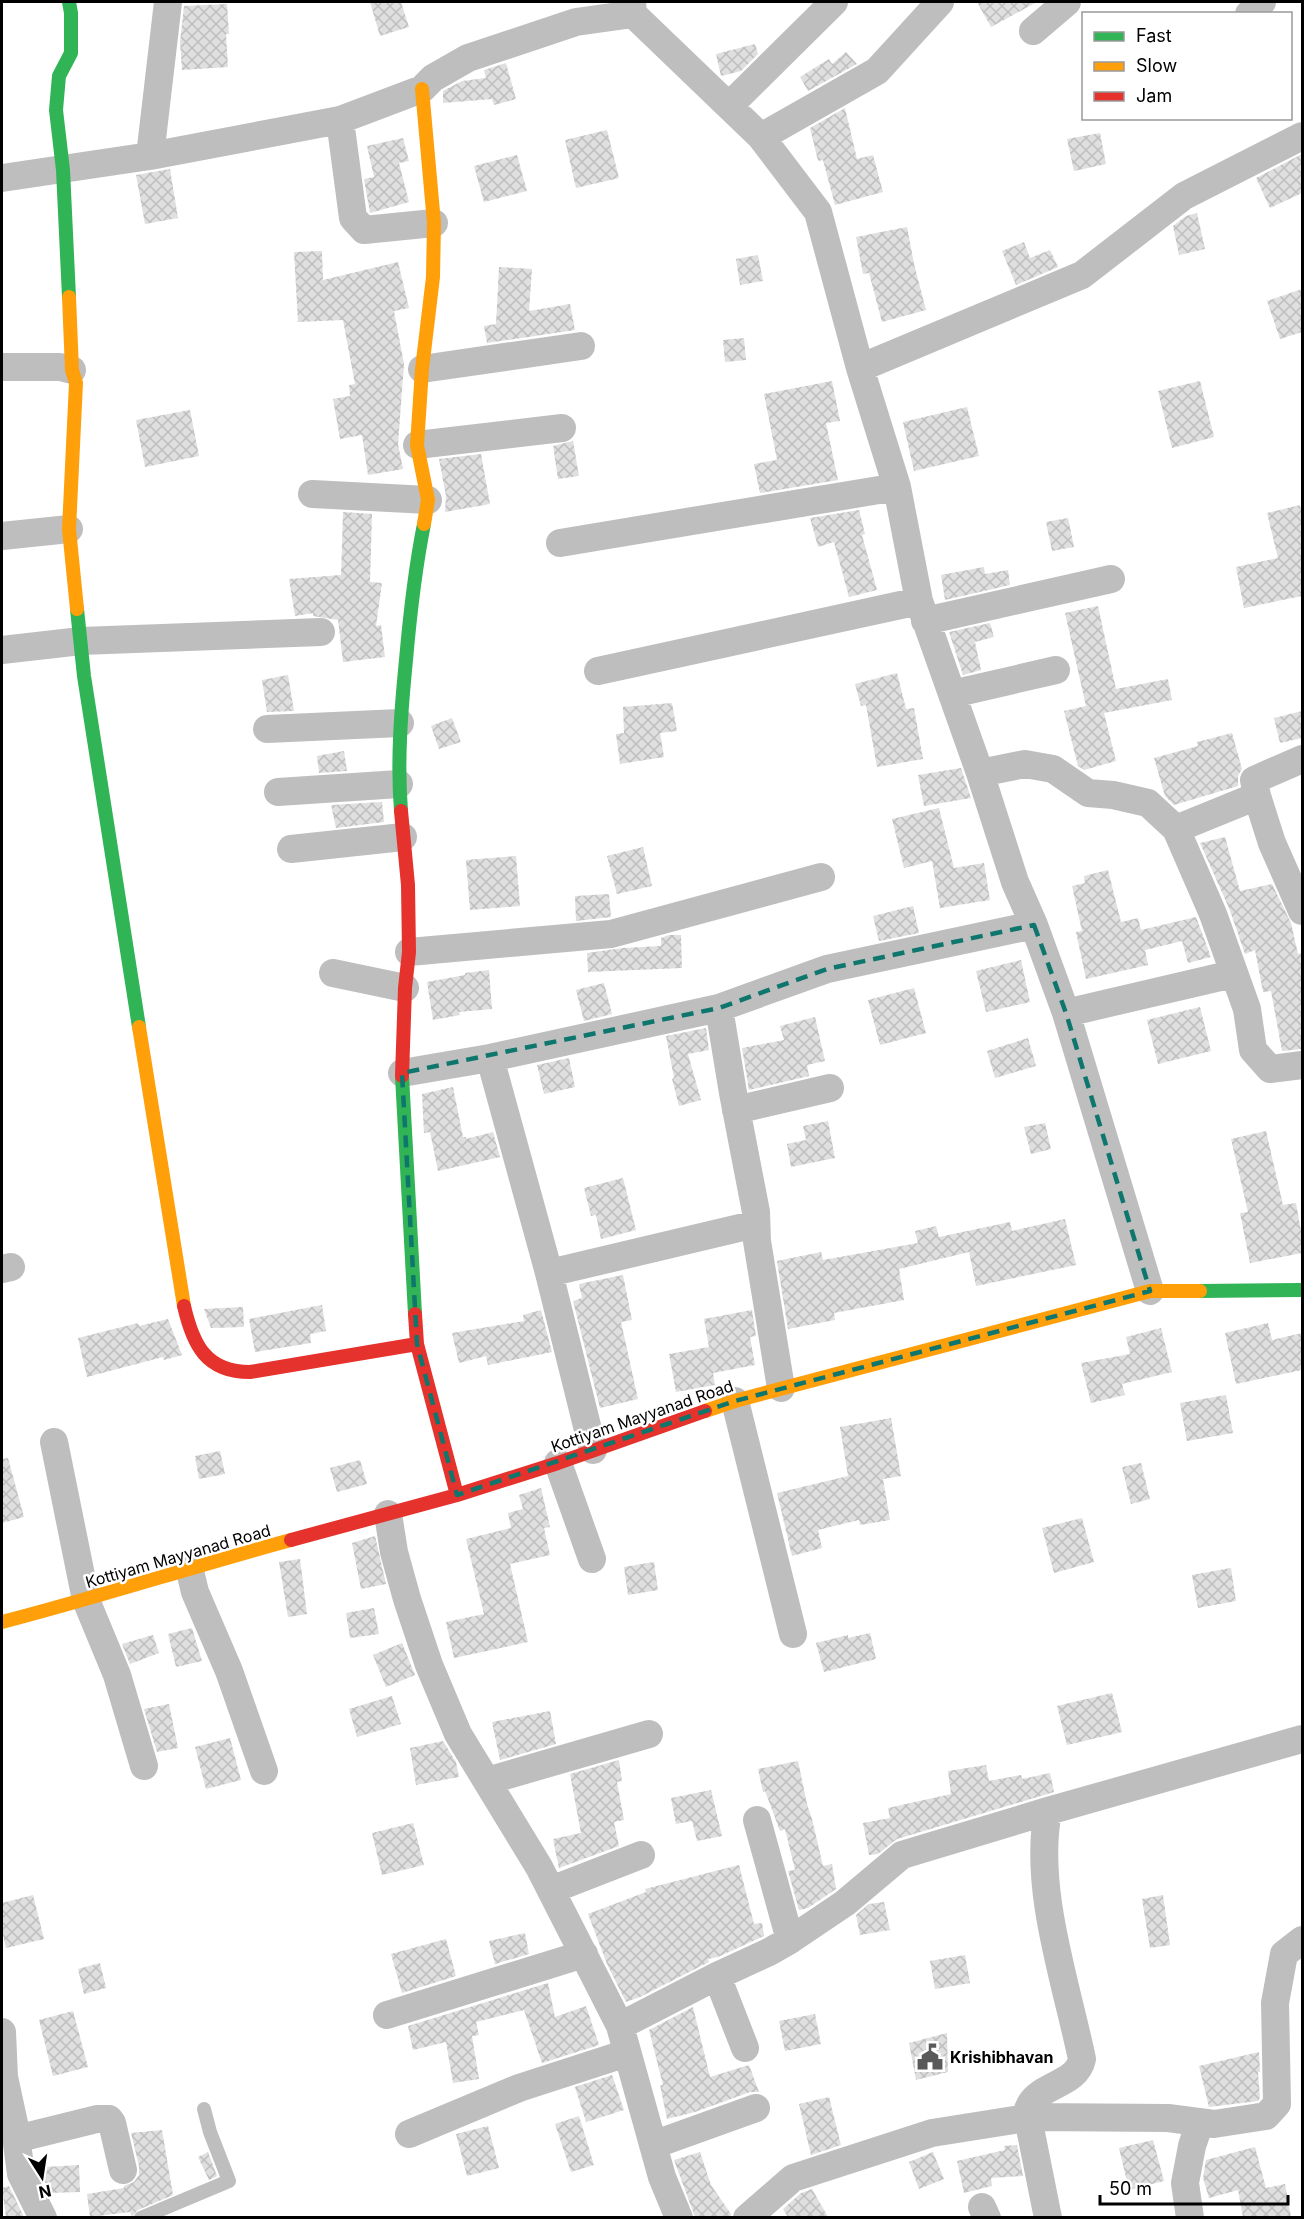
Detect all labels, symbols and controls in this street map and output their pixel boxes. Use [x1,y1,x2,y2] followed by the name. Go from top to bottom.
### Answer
[1082,12,1292,120] legend
[1136,25,1172,46] text: Fast
[1136,55,1177,76] text: Slow
[1136,85,1172,106] text: Jam
[548,1375,736,1457] street label: Kottiyam Mayyanad Road
[83,1520,273,1592] street label: Kottiyam Mayyanad Road
[915,2042,945,2072] public building icon: Krishibhavan
[950,2047,1053,2067] place label: Krishibhavan
[12,2147,72,2207] north arrow
[1100,2168,1288,2206] scale bar
[1109,2178,1152,2199] text: 50 m
[37,2181,53,2203] text: N

